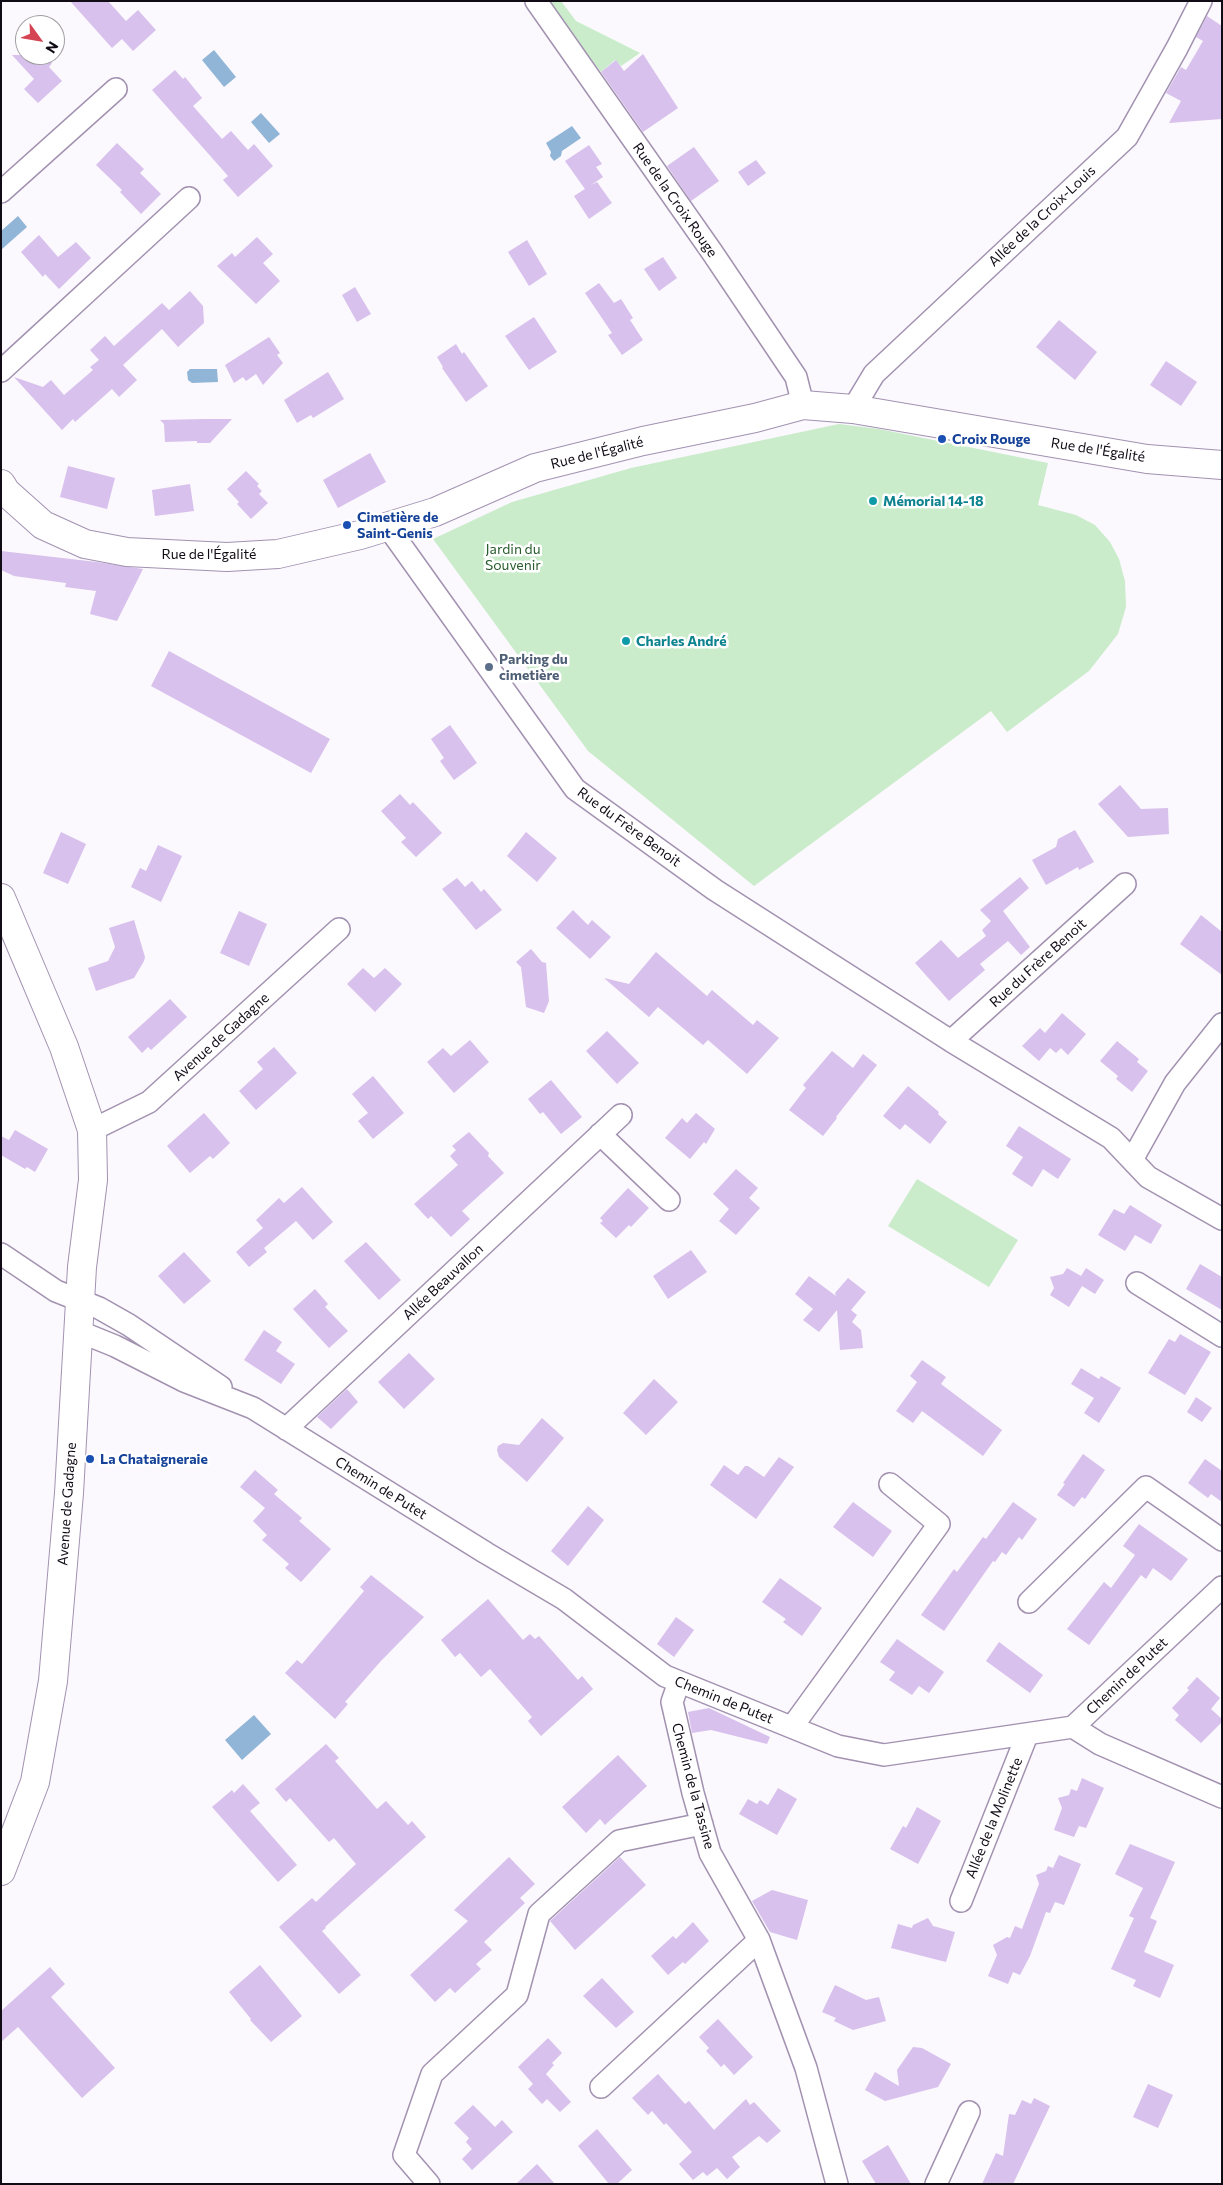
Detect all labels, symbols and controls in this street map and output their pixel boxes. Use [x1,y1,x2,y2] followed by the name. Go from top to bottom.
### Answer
[15,15,65,65] north arrow
[42,39,62,57] text: N
[629,140,721,260] street label: Rue de la Croix Rouge
[985,162,1099,270] street label: Allée de la Croix-Louis
[952,431,1030,447] place label: Croix Rouge
[549,433,645,473] street label: Rue de l'Égalité
[936,433,948,445] marker: Croix Rouge
[1050,434,1146,466] street label: Rue de l'Égalité
[883,493,984,509] place label: Mémorial 14-18
[867,495,879,507] marker: Mémorial 14-18
[357,509,438,542] place label: Cimetière de Saint-Genis
[341,519,353,531] marker: Cimetière de Saint-Genis
[485,541,541,574] park label: Jardin du Souvenir
[161,546,257,562] street label: Rue de l'Égalité
[636,633,727,649] place label: Charles André
[620,635,632,647] marker: Charles André
[499,651,568,684] place label: Parking du cimetière
[483,661,495,673] marker: Parking du cimetière
[574,784,684,870] street label: Rue du Frère Benoit
[986,915,1090,1011] street label: Rue du Frère Benoit
[169,989,273,1085] street label: Avenue de Gadagne
[399,1241,487,1323] street label: Allée Beauvallon
[54,1442,80,1566] street label: Avenue de Gadagne
[100,1451,208,1467] place label: La Chataigneraie
[84,1453,96,1465] marker: La Chataigneraie
[332,1453,430,1523] street label: Chemin de Putet
[1083,1634,1171,1718] street label: Chemin de Putet
[672,1673,776,1727] street label: Chemin de Putet
[668,1721,718,1851] street label: Chemin de la Tassine
[962,1755,1026,1881] street label: Allée de la Molinette

